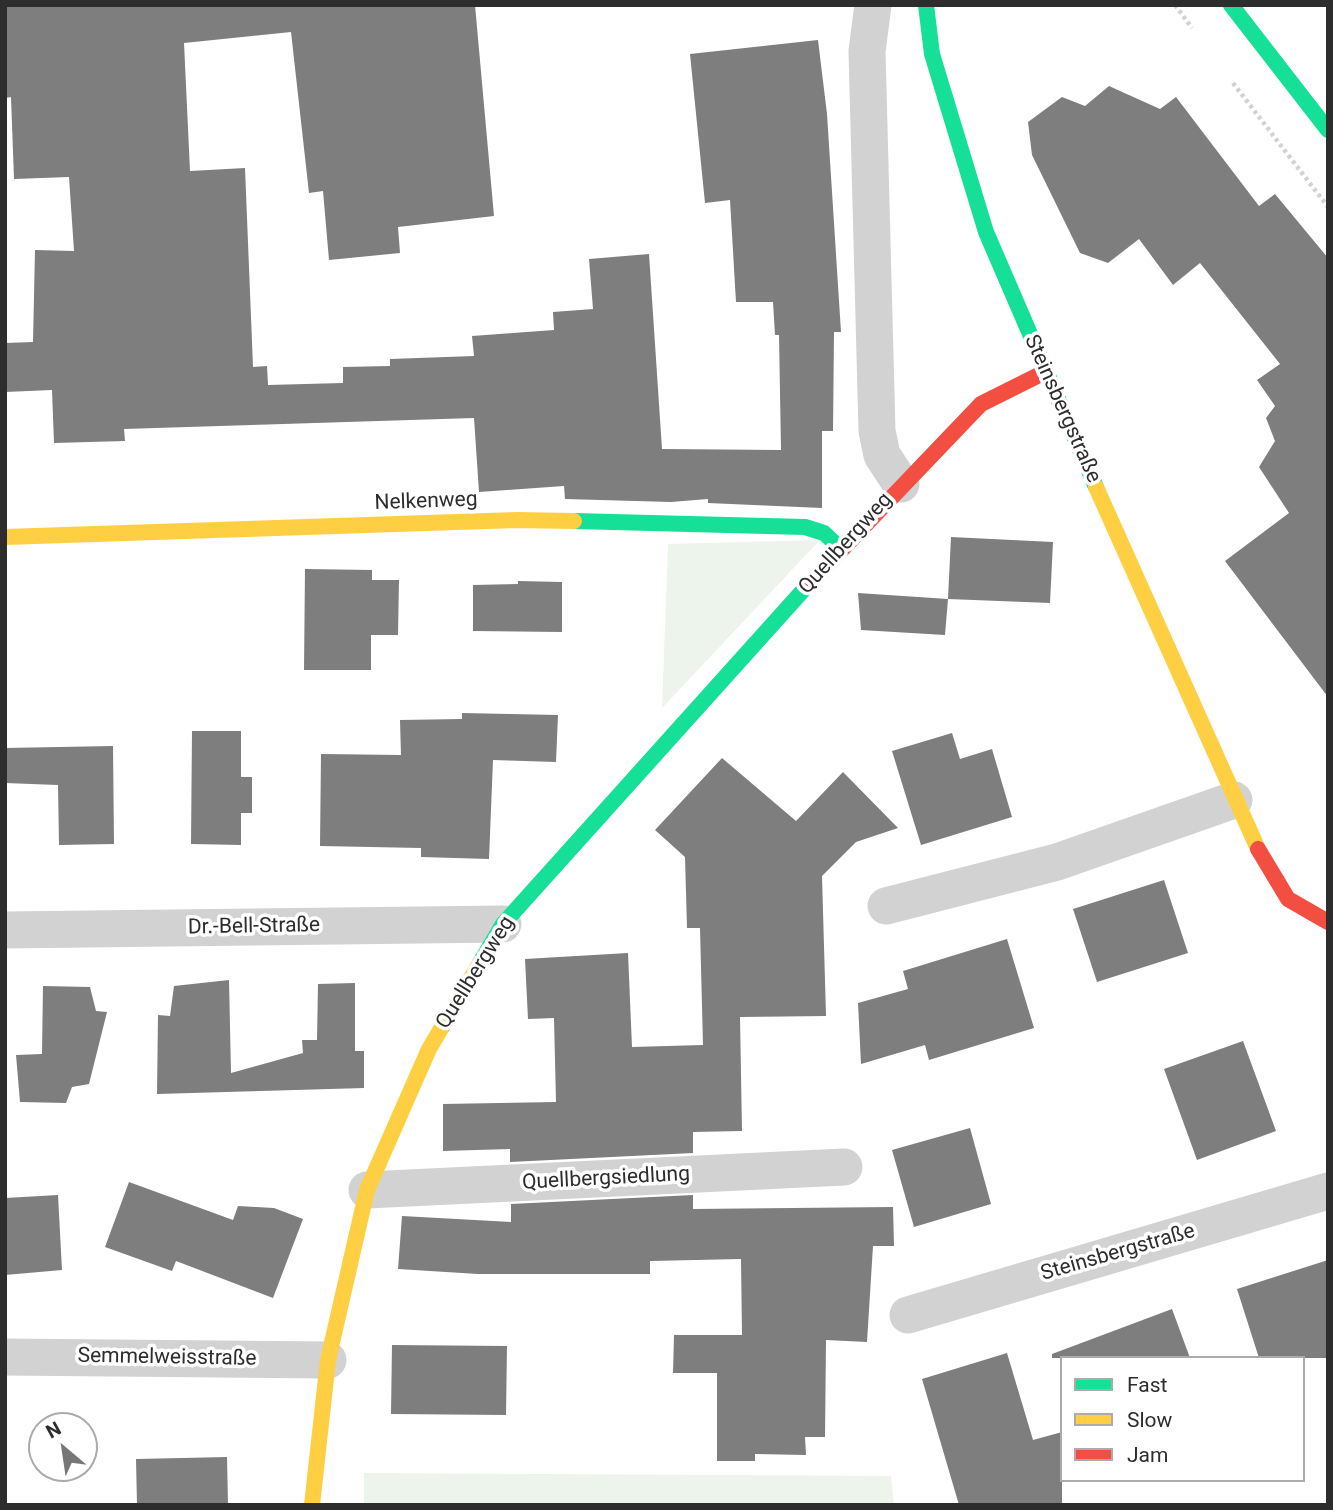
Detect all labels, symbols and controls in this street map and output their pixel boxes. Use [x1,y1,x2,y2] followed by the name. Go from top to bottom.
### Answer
[1018,331,1106,487] street label: Steinsbergstraße
[374,488,478,516] street label: Nelkenweg
[794,488,898,600] street label: Quellbergweg
[431,912,521,1034] street label: Quellbergweg
[188,913,320,941] street label: Dr.-Bell-Straße
[521,1162,691,1196] street label: Quellbergsiedlung
[1038,1219,1198,1287] street label: Steinsbergstraße
[77,1344,257,1372] street label: Semmelweisstraße
[1060,1356,1305,1482] legend
[1127,1373,1167,1397] text: Fast
[1127,1408,1172,1432] text: Slow
[28,1412,98,1482] north arrow
[42,1417,65,1443] text: N
[1127,1443,1168,1467] text: Jam

